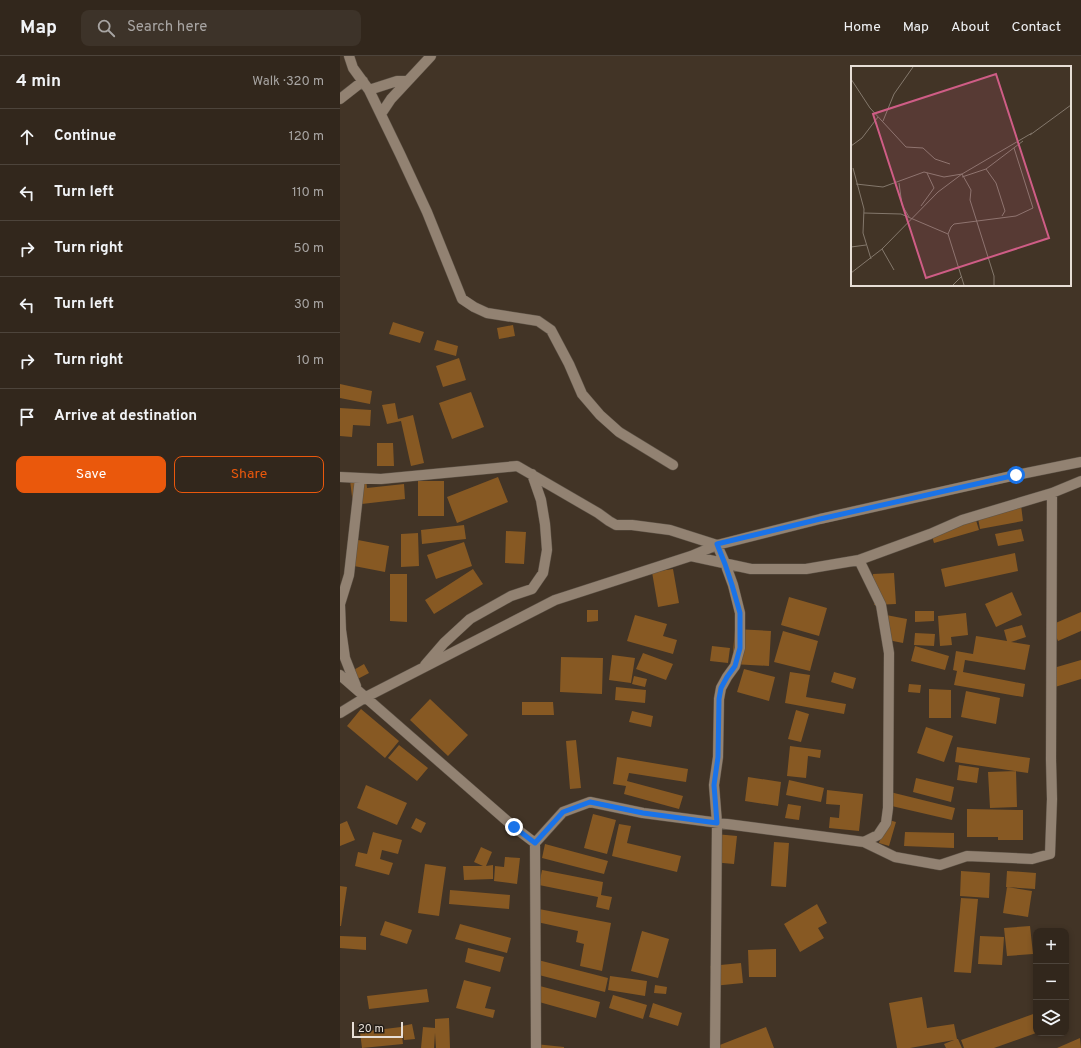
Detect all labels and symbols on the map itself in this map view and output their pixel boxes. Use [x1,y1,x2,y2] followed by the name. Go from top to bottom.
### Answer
[851,66,1071,286] inset map
[1007,466,1025,484] route start
[505,818,523,836] route end
[352,1020,403,1039] scale bar

